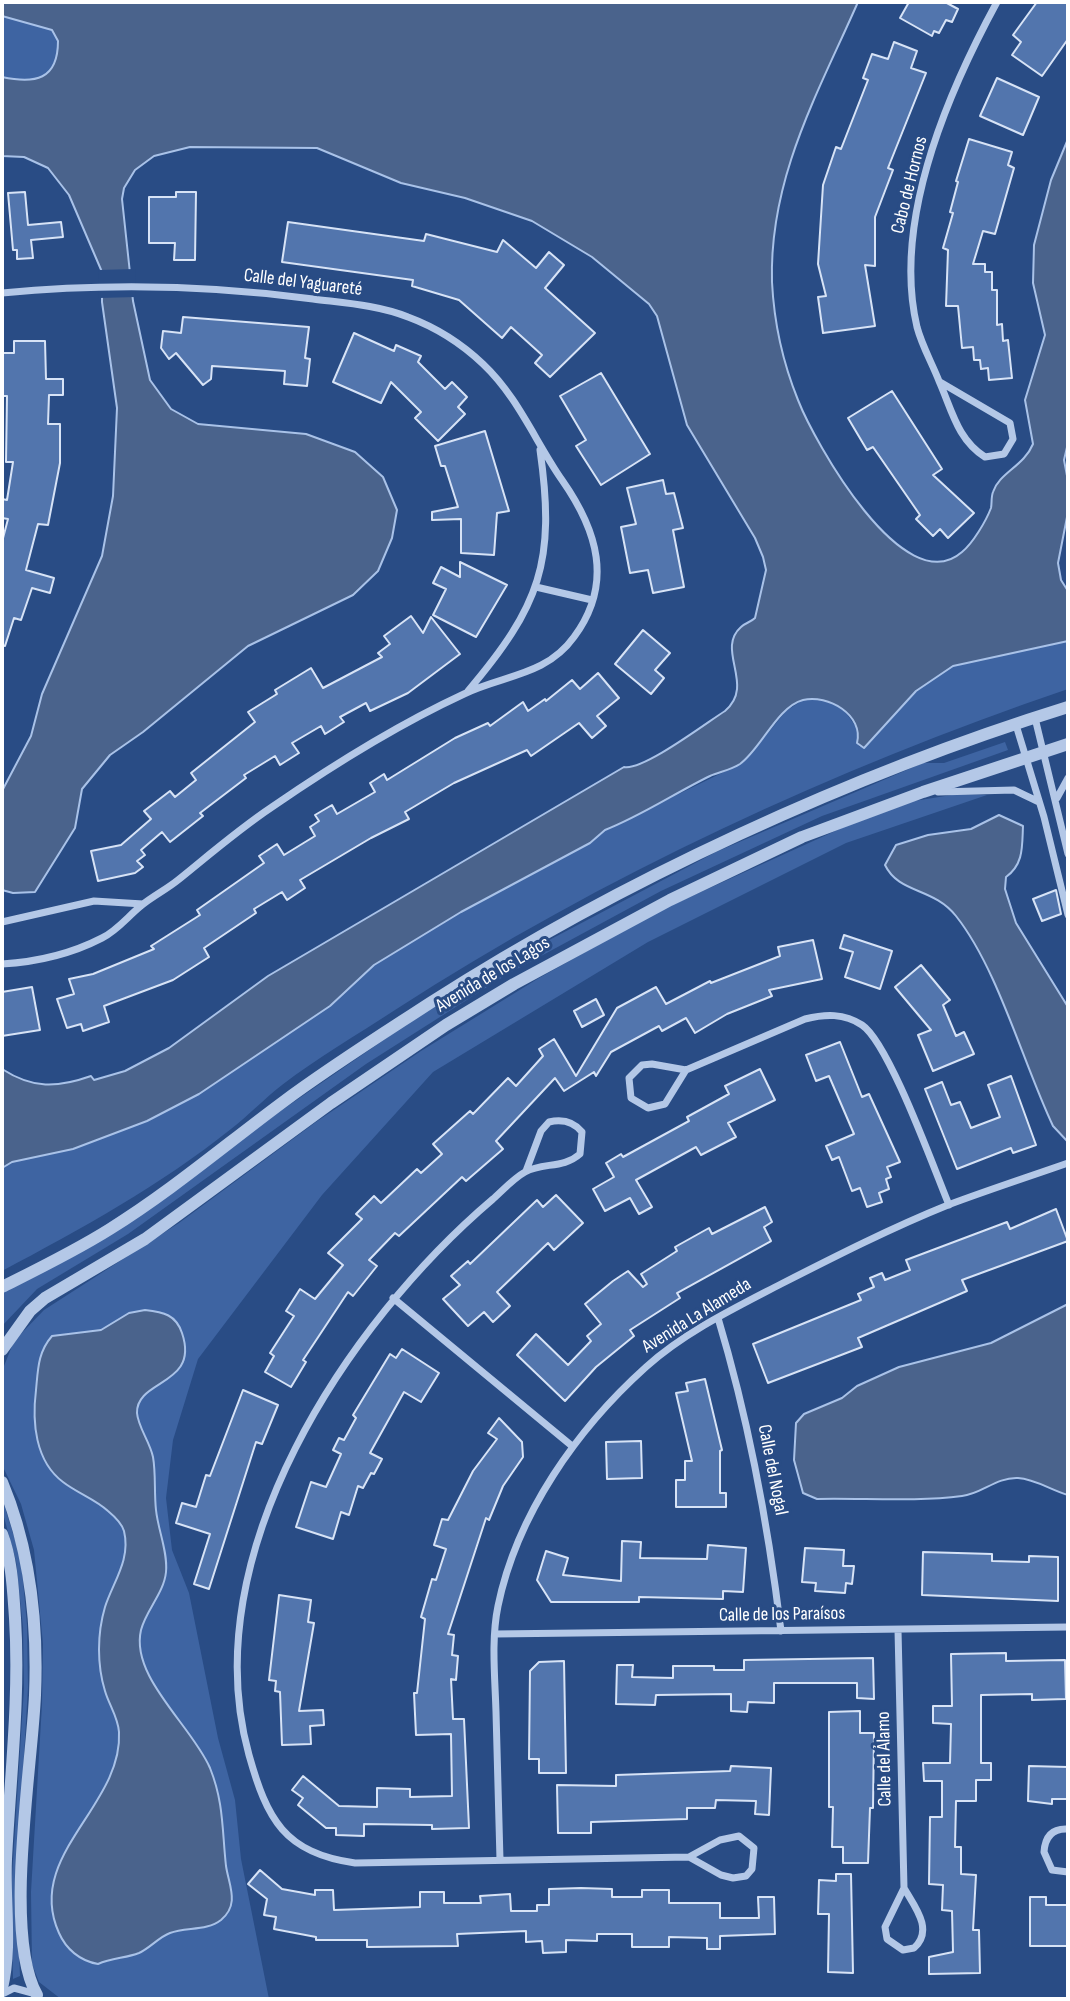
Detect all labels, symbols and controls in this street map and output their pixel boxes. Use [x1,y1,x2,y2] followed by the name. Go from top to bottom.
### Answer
[887,134,933,236] street label: Cabo de Hornos
[242,264,364,302] street label: Calle del Yaguareté
[432,932,554,1018] street label: Avenida de los Lagos
[638,1273,756,1359] street label: Avenida La Alameda
[752,1423,792,1517] street label: Calle del Nogal
[719,1602,845,1628] street label: Calle de los Paraísos
[873,1711,897,1807] street label: Calle del Álamo

